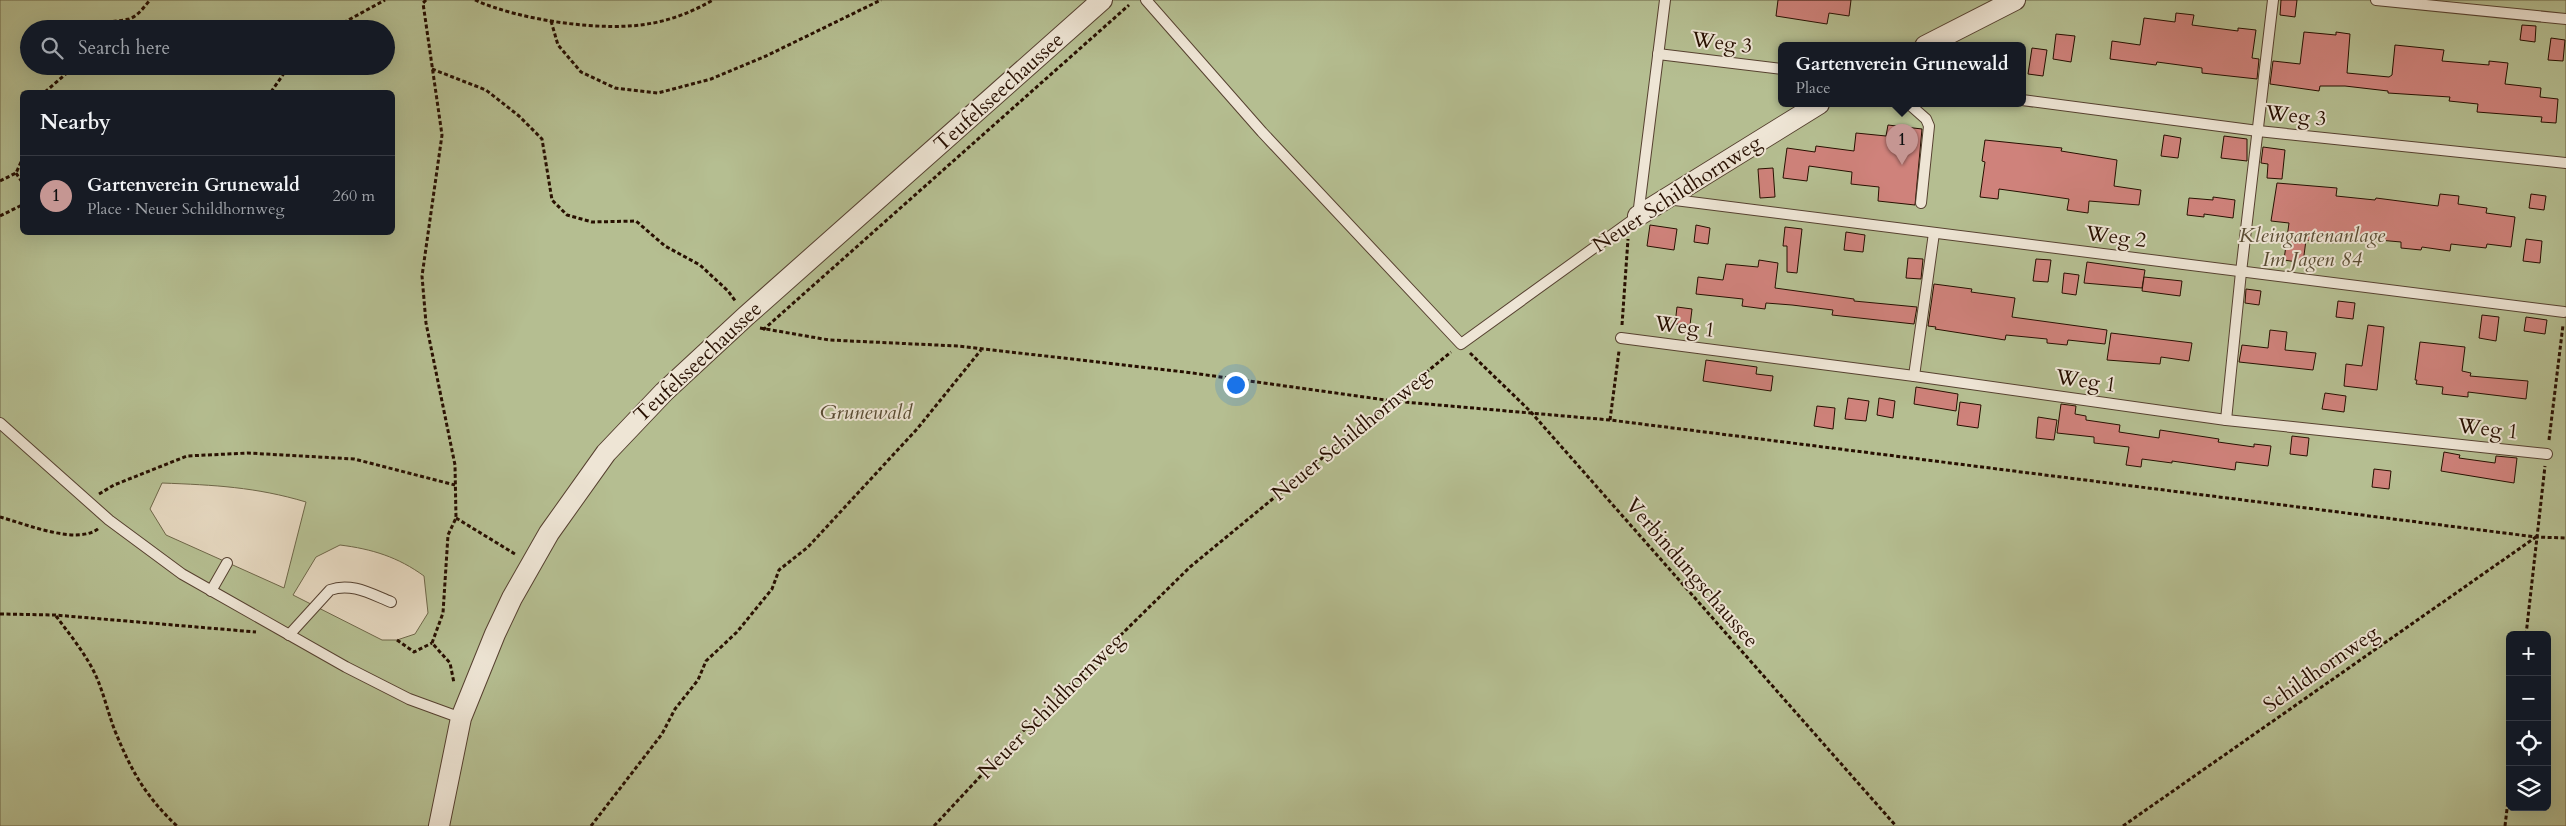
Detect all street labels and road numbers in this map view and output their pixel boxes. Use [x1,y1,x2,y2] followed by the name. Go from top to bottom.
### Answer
[1689,25,1754,61] street label: Weg 3
[928,26,1070,158] street label: Teufelsseechaussee
[2263,98,2328,134] street label: Weg 3
[1587,128,1767,260] street label: Neuer Schildhornweg
[2083,219,2148,255] street label: Weg 2
[628,295,768,429] street label: Teufelsseechaussee
[1652,309,1717,345] street label: Weg 1
[1266,362,1437,508] street label: Neuer Schildhornweg
[2053,362,2118,400] street label: Weg 1
[2455,411,2520,447] street label: Weg 1
[1619,492,1765,654] street label: Verbindungschaussee
[2258,618,2385,720] street label: Schildhornweg
[971,626,1131,786] street label: Neuer Schildhornweg

